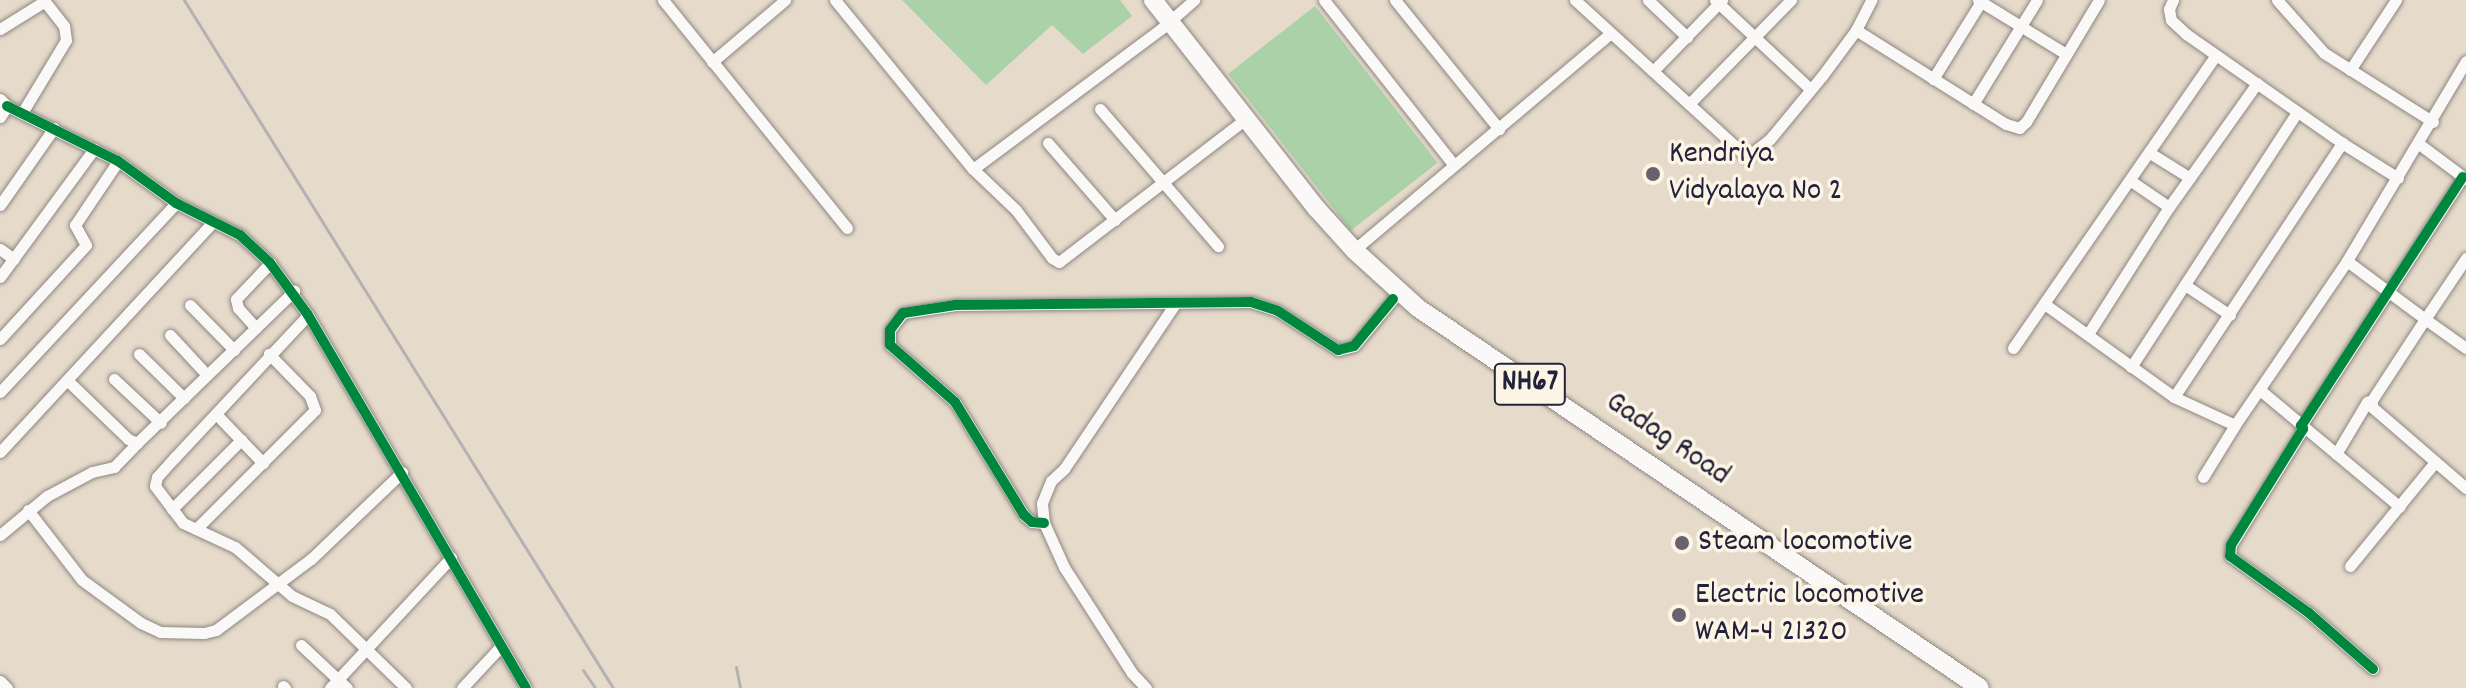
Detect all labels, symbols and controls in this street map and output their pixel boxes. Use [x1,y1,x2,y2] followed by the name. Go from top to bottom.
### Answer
[1669,137,1843,212] place label: Kendriya Vidyalaya No 2
[1644,165,1662,183] marker: Kendriya Vidyalaya No 2
[1492,358,1568,410] road number: NH67
[1597,384,1737,496] street label: Gadag Road
[1698,524,1913,562] place label: Steam locomotive
[1673,534,1691,552] marker: Steam locomotive
[1695,578,1924,653] place label: Electric locomotive WAM-4 21320
[1670,606,1688,624] marker: Electric locomotive WAM-4 21320

